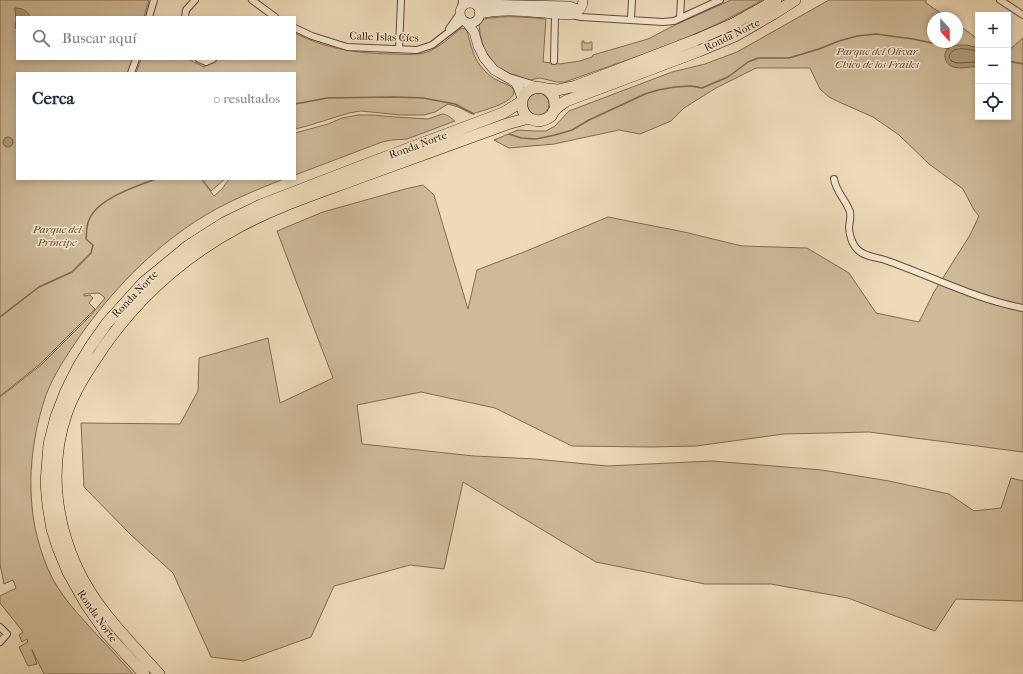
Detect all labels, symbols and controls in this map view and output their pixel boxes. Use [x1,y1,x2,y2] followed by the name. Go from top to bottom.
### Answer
[927,12,963,48] north arrow
[975,12,1011,120] map controls
[975,12,1011,48] button: +
[16,16,296,60] search box
[702,16,763,54] street label: Ronda Norte
[30,27,52,49] icon: search
[62,29,137,47] text: Buscar aquí
[349,29,419,45] street label: Calle Islas Cíes
[835,45,920,71] park label: Parque del Olivar Chico de los Frailes
[975,48,1011,84] button: −
[975,84,1011,120] button: locate
[32,88,74,108] text: Cerca
[213,91,280,106] text: 0 resultados
[387,128,449,162] street label: Ronda Norte
[32,223,83,249] park label: Parque del Príncipe
[109,267,161,320] street label: Ronda Norte
[74,587,120,645] street label: Ronda Norte

